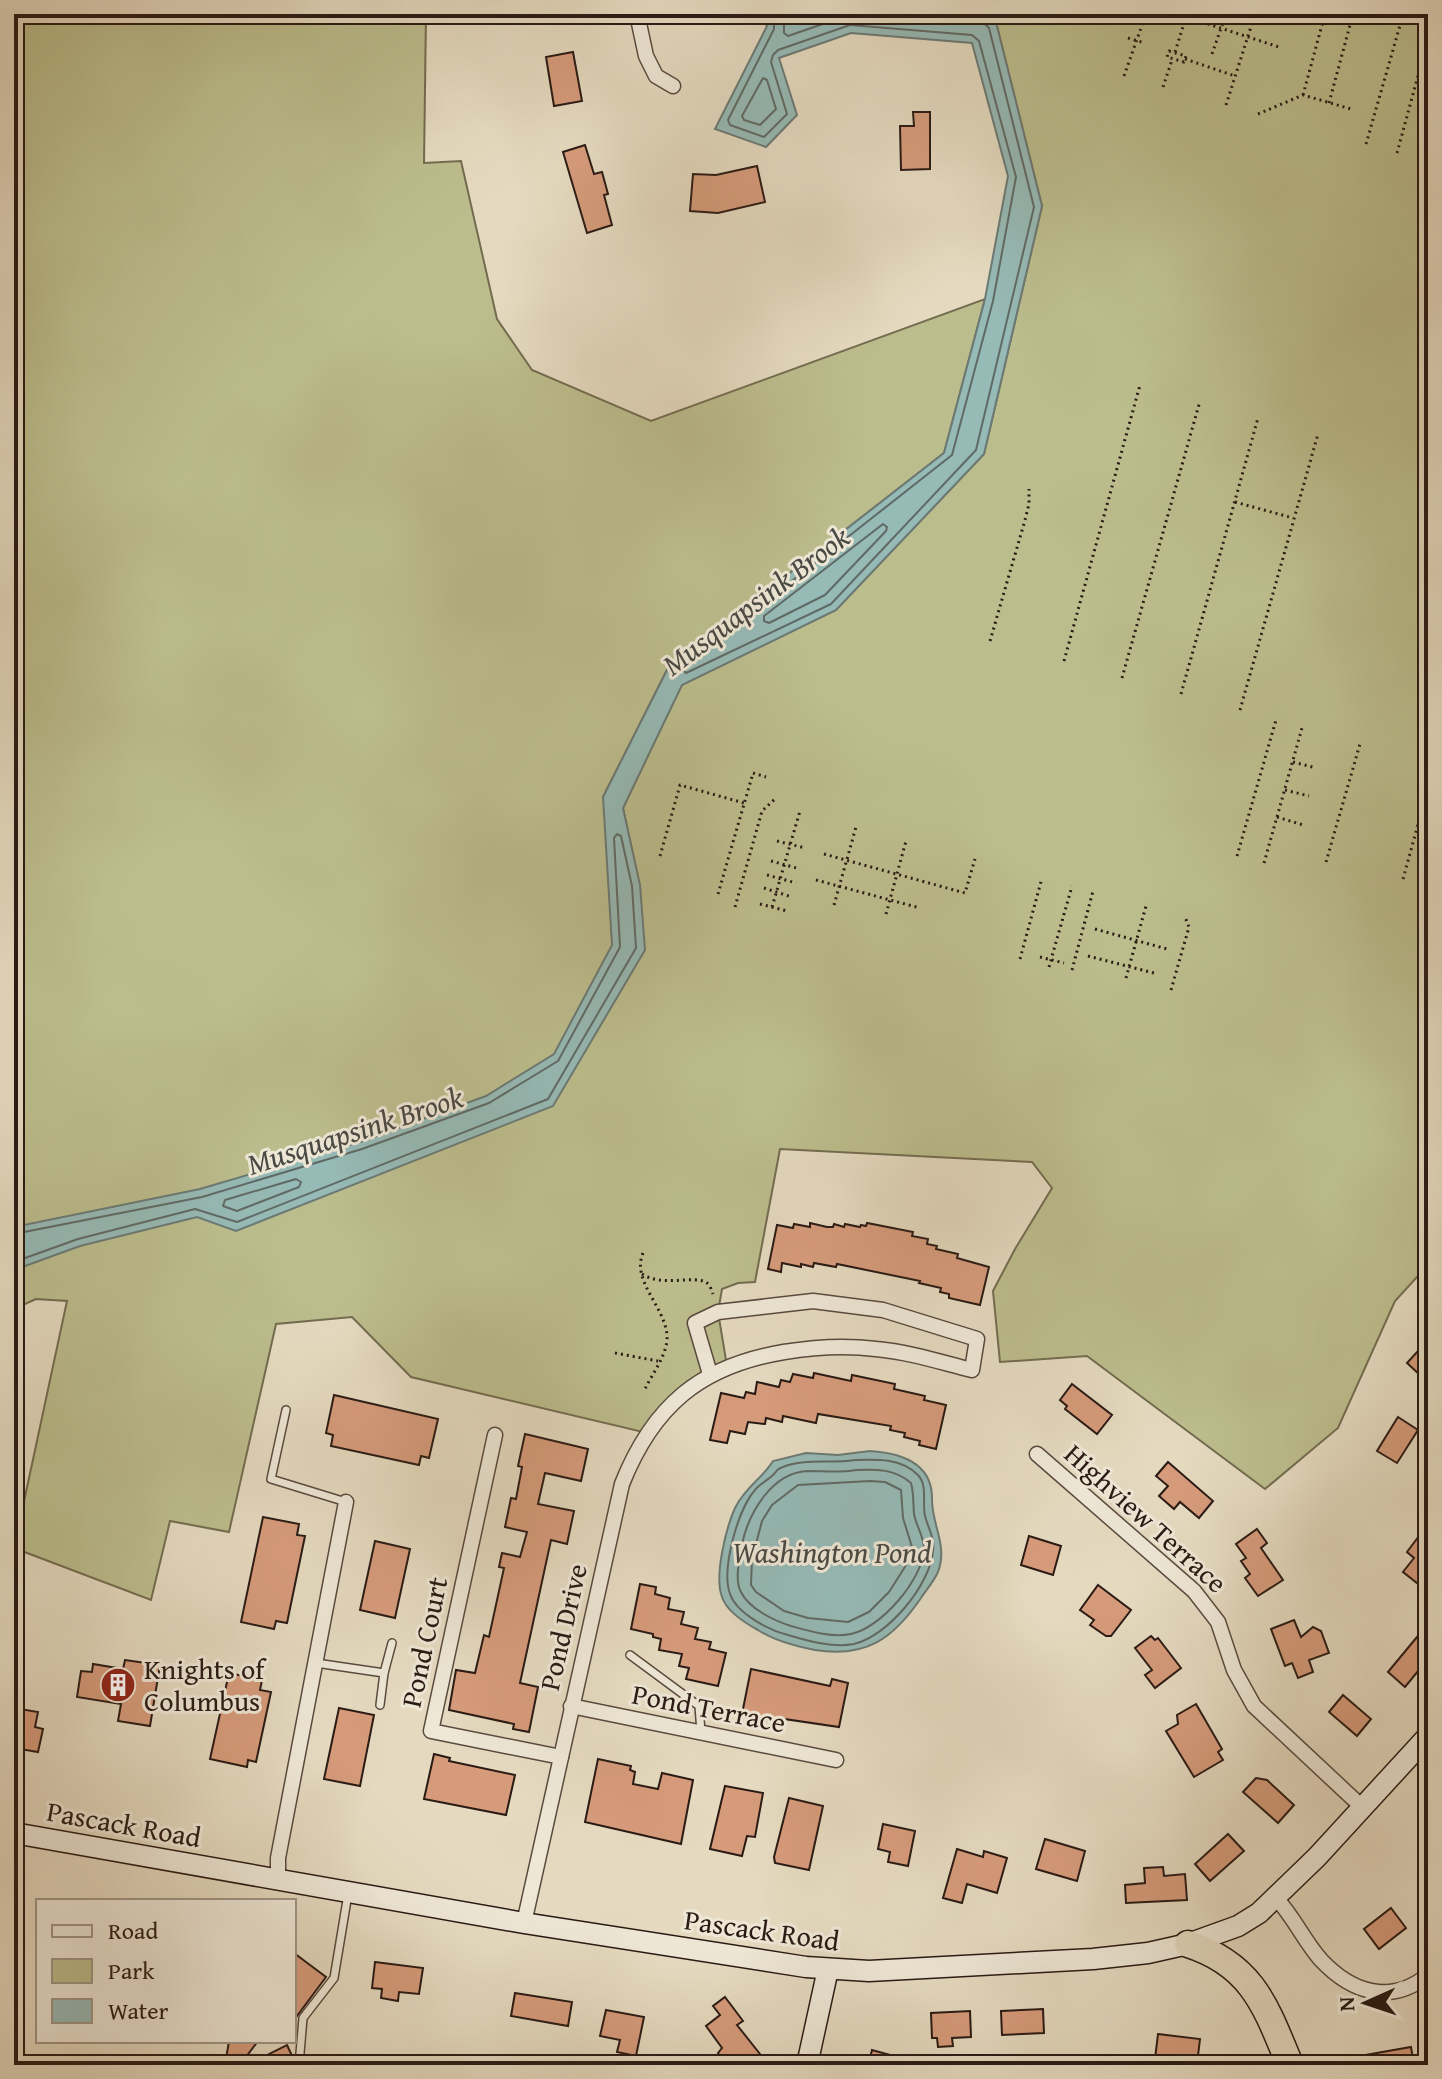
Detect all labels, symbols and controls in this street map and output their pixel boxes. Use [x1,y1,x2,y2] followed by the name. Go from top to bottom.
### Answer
[652,515,859,685] water label: Musquapsink Brook
[241,1074,469,1186] water label: Musquapsink Brook
[1056,1433,1237,1602] street label: Highview Terrace
[732,1530,932,1574] water label: Washington Pond
[528,1559,597,1694] street label: Pond Drive
[390,1573,457,1711] street label: Pond Court
[144,1648,267,1721] place label: Knights of Columbus
[99,1666,137,1704] building icon: Knights of Columbus
[629,1673,789,1742] street label: Pond Terrace
[44,1790,205,1857] street label: Pascack Road
[682,1898,842,1961] street label: Pascack Road
[36,1899,296,2043] legend
[108,1913,158,1948] text: Road
[108,1953,155,1988] text: Park
[1326,1963,1406,2043] north arrow
[108,1993,169,2028] text: Water
[1330,1996,1362,2012] text: N

